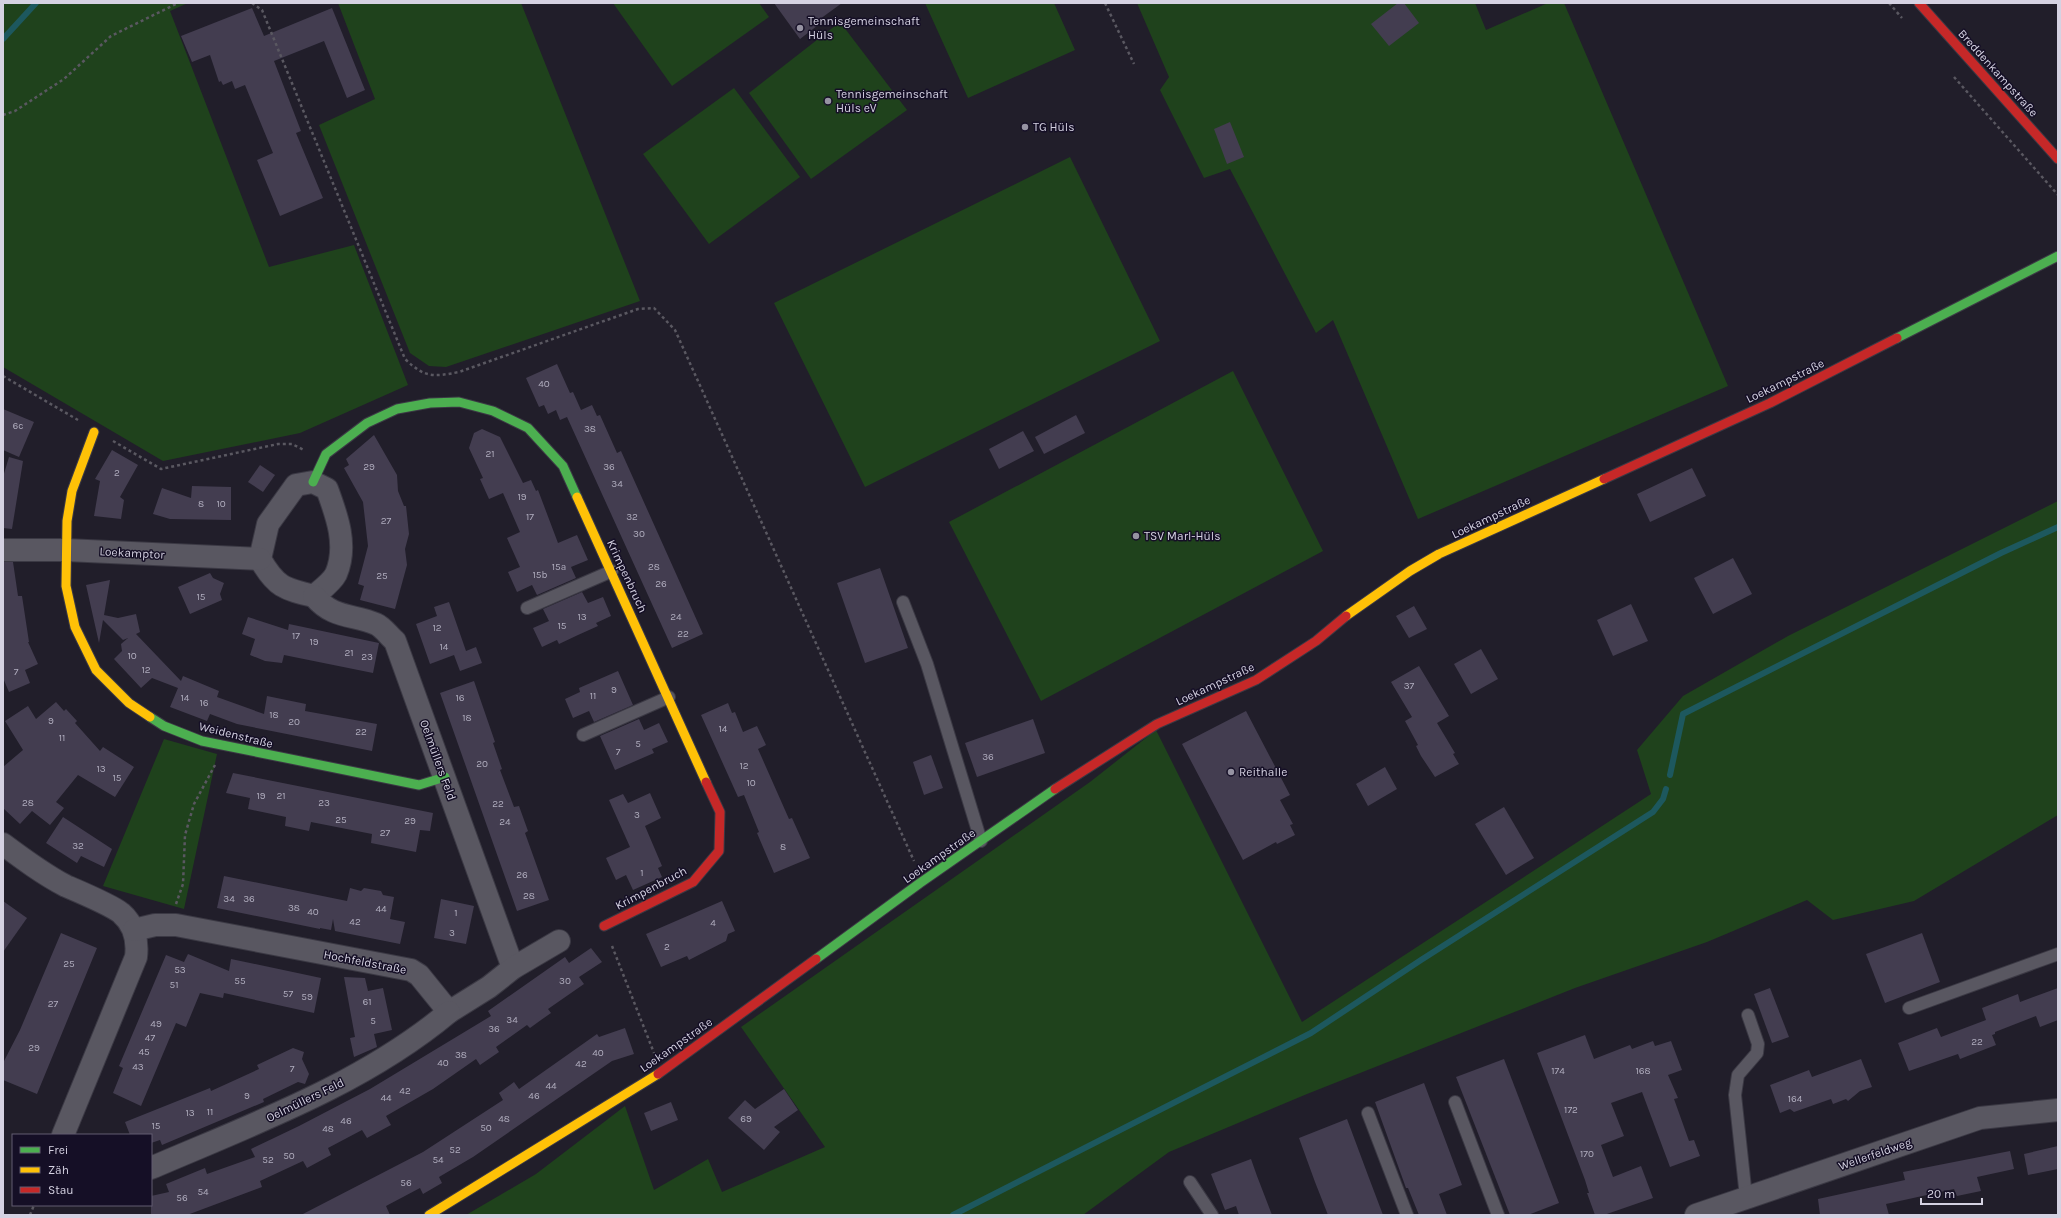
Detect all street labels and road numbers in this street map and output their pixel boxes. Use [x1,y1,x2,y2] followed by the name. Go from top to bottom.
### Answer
[1955,27,2041,119] street label: Breddenkampstraße
[1744,356,1826,406] street label: Loekampstraße
[1449,493,1533,541] street label: Loekampstraße
[604,537,650,615] street label: Krimpenbruch
[99,544,166,562] street label: Loekamptor
[1173,660,1257,708] street label: Loekampstraße
[417,718,459,802] street label: Oelmüllers Feld
[197,719,275,751] street label: Weidenstraße
[900,826,978,886] street label: Loekampstraße
[613,863,689,913] street label: Krimpenbruch
[322,947,408,977] street label: Hochfeldstraße
[637,1015,715,1075] street label: Loekampstraße
[264,1075,346,1125] street label: Oelmüllers Feld
[1837,1135,1913,1173] street label: Wellerfeldweg

